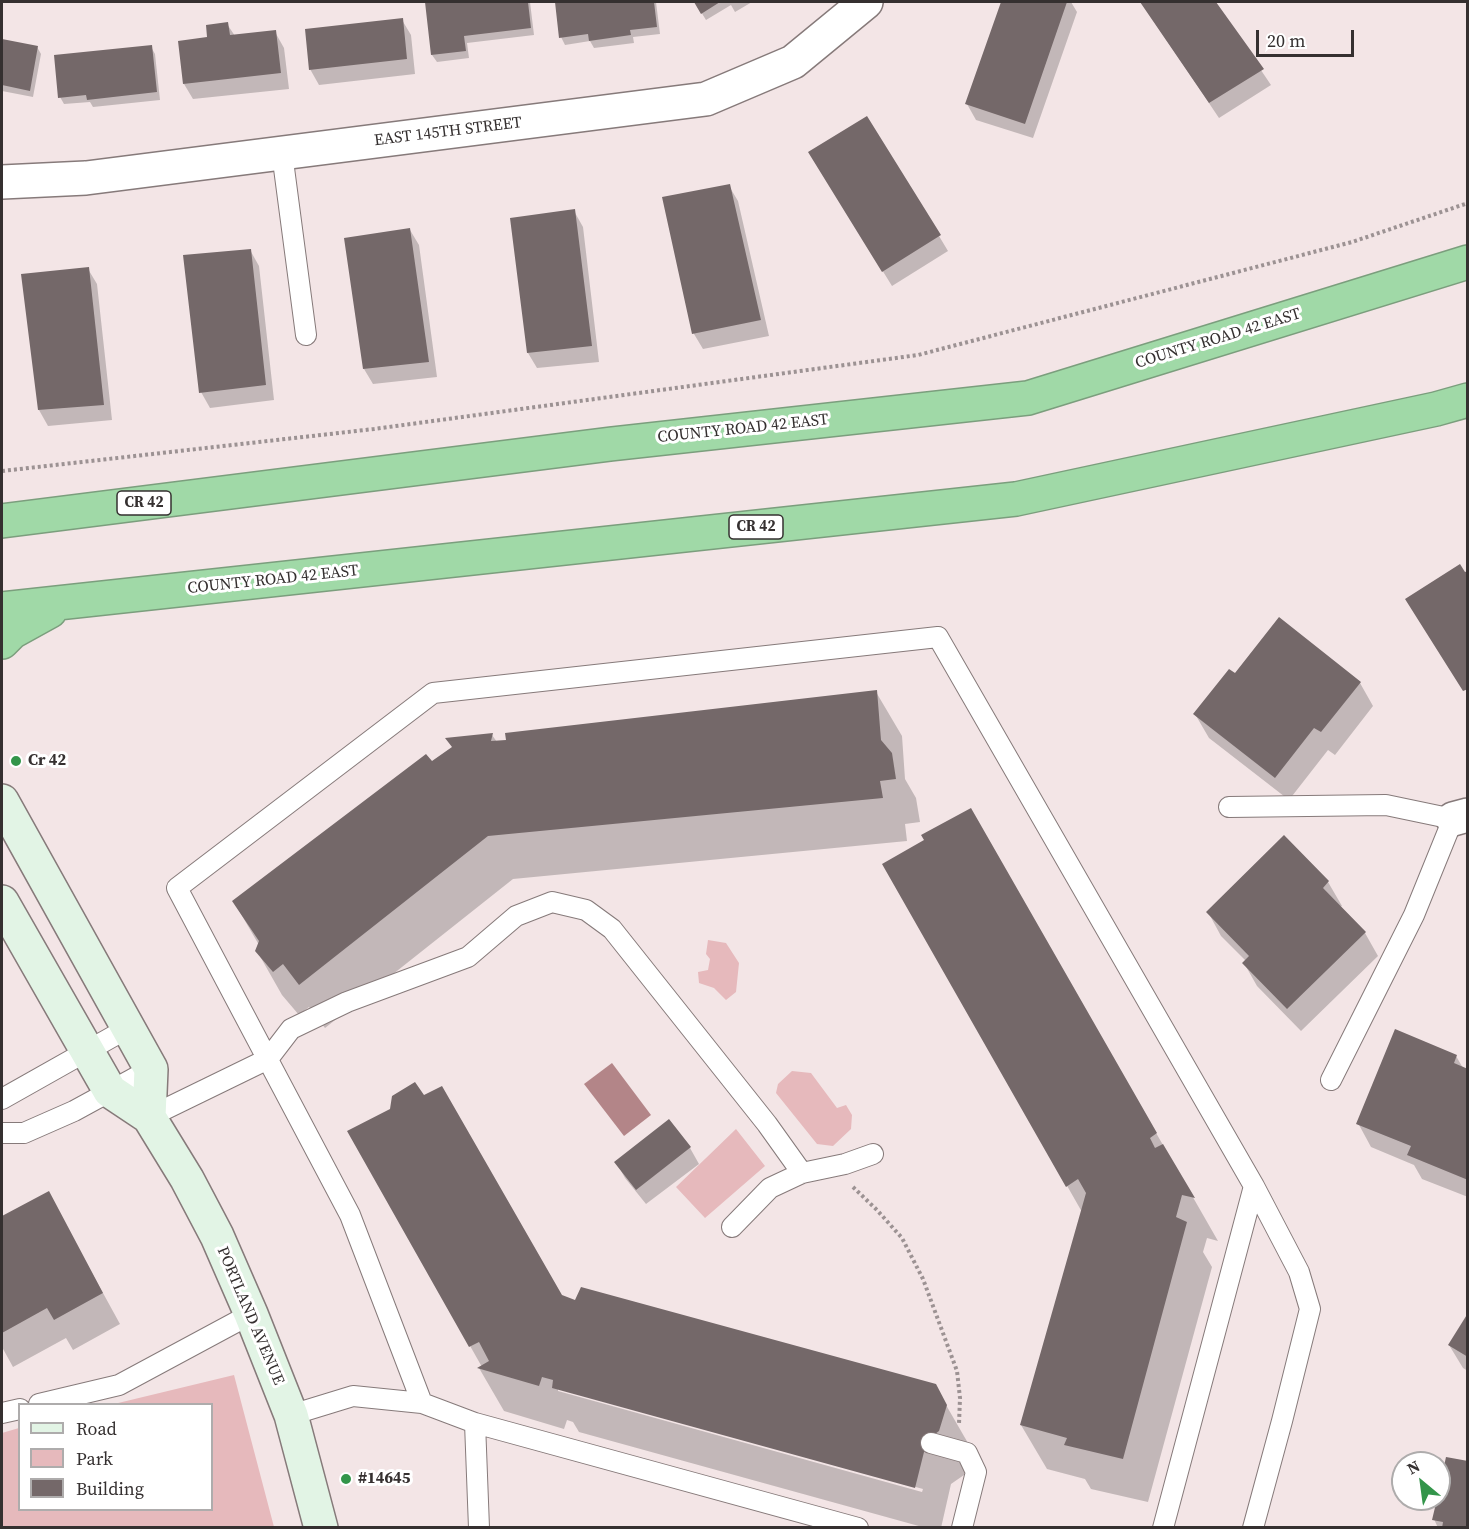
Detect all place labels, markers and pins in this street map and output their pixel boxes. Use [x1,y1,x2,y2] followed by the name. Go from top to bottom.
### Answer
[28,751,66,771] place label: Cr 42
[9,754,23,768] marker: Cr 42
[358,1469,410,1489] place label: #14645
[339,1472,353,1486] marker: #14645

